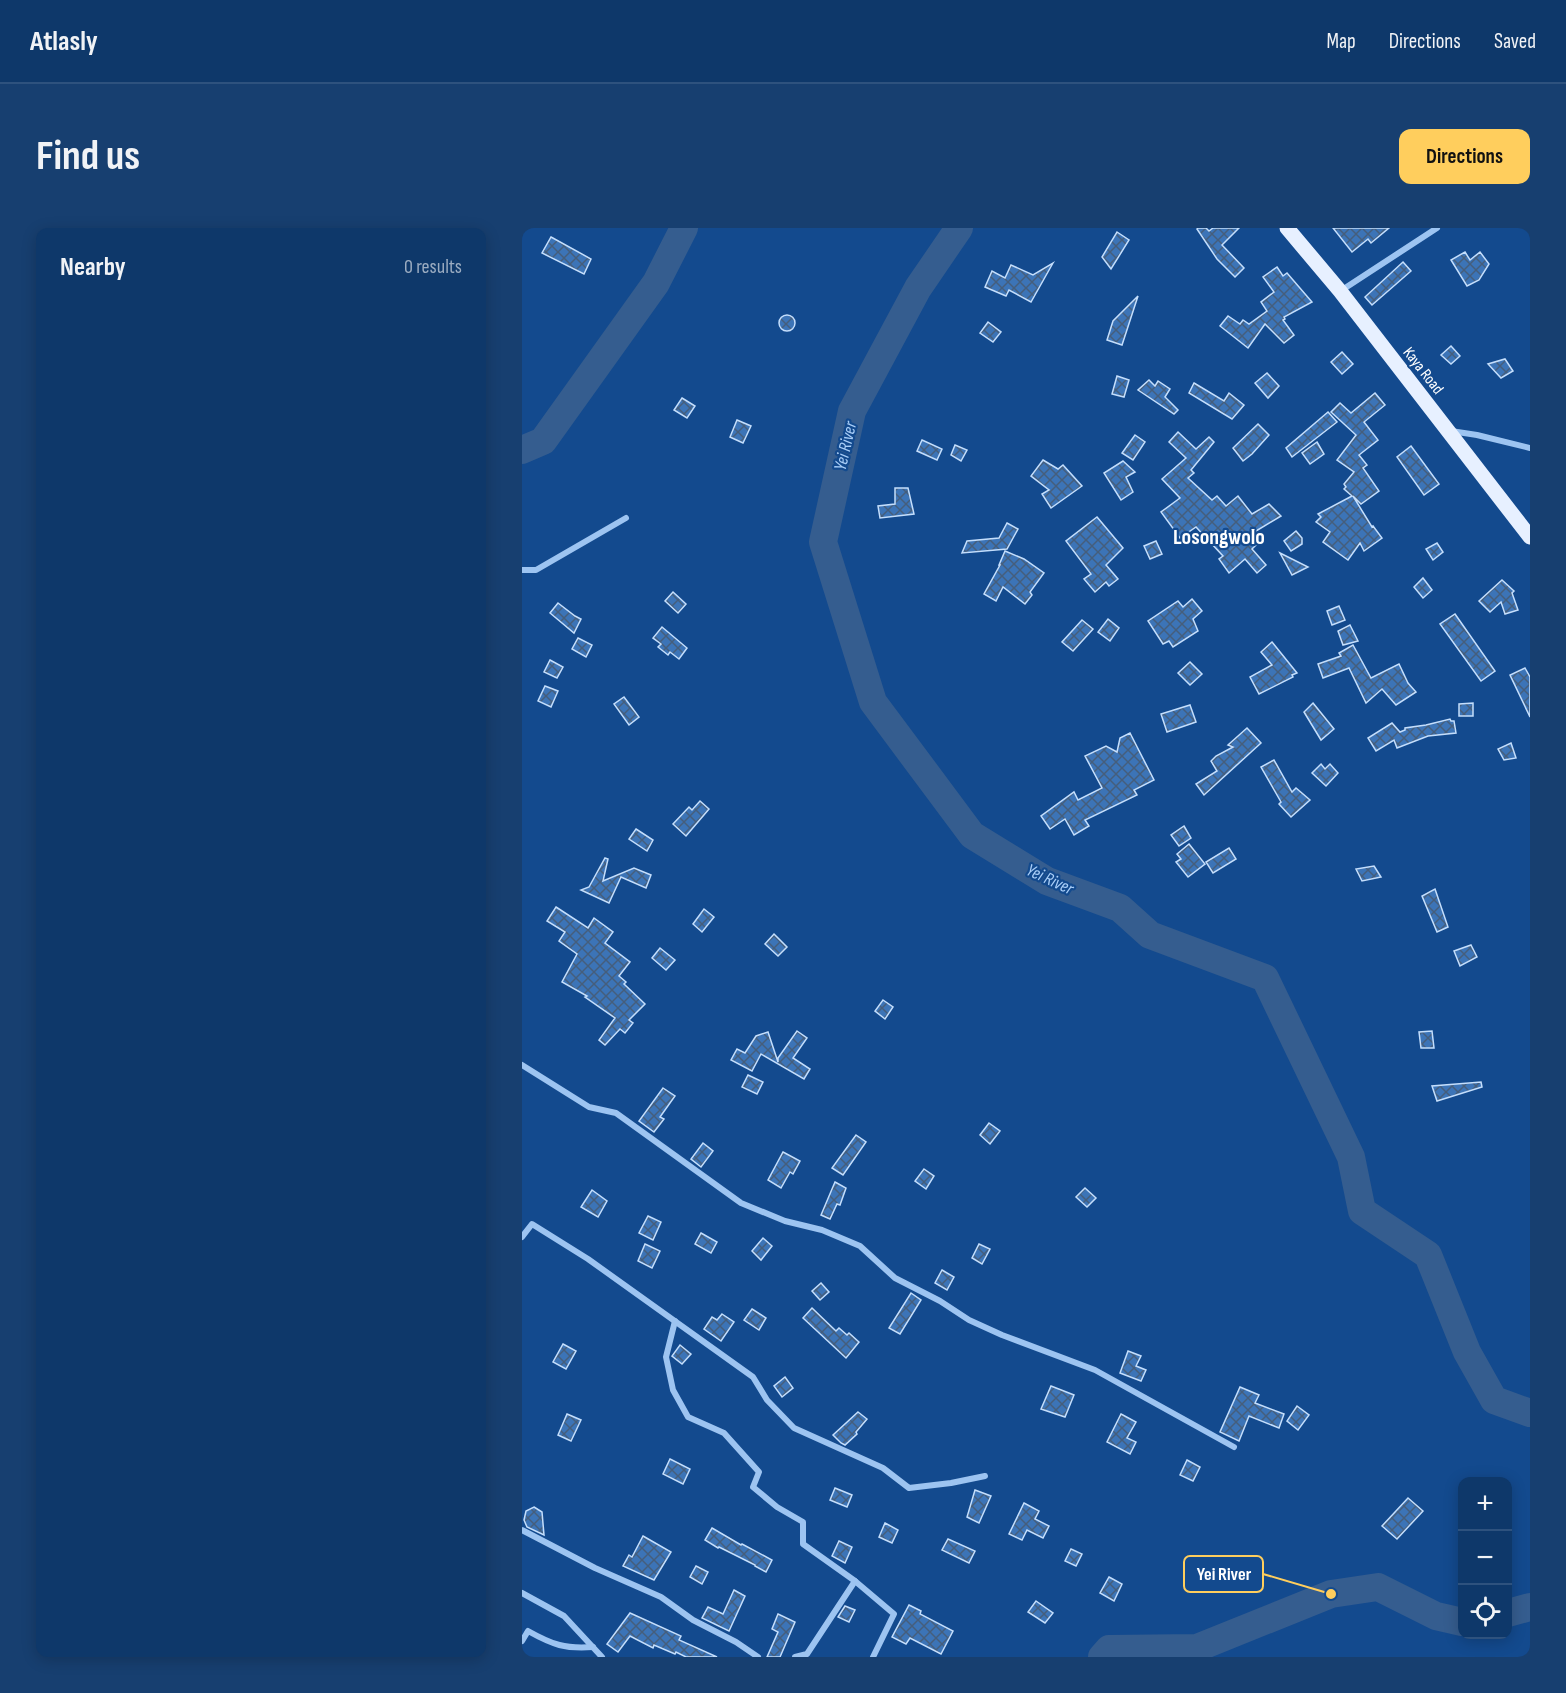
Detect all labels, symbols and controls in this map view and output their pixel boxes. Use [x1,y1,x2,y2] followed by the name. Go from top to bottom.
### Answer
[30,25,98,58] text: Atlasly
[1326,29,1356,54] text: Map
[1389,29,1461,54] text: Directions
[1494,29,1536,54] text: Saved
[1399,129,1530,184] button: Directions
[36,131,140,182] text: Find us
[60,252,126,283] text: Nearby
[404,255,462,279] text: 0 results
[1399,344,1447,398] street label: Kaya Road
[830,419,862,473] water label: Yei River
[1173,524,1265,551] district label: Losongwolo
[1023,859,1078,900] water label: Yei River
[1458,1477,1512,1639] map controls
[1458,1477,1512,1531] button: +
[1458,1531,1512,1585] button: −
[1184,1556,1263,1592] callout: Yei River
[1197,1564,1252,1585] text: Yei River
[1458,1585,1512,1639] button: locate

